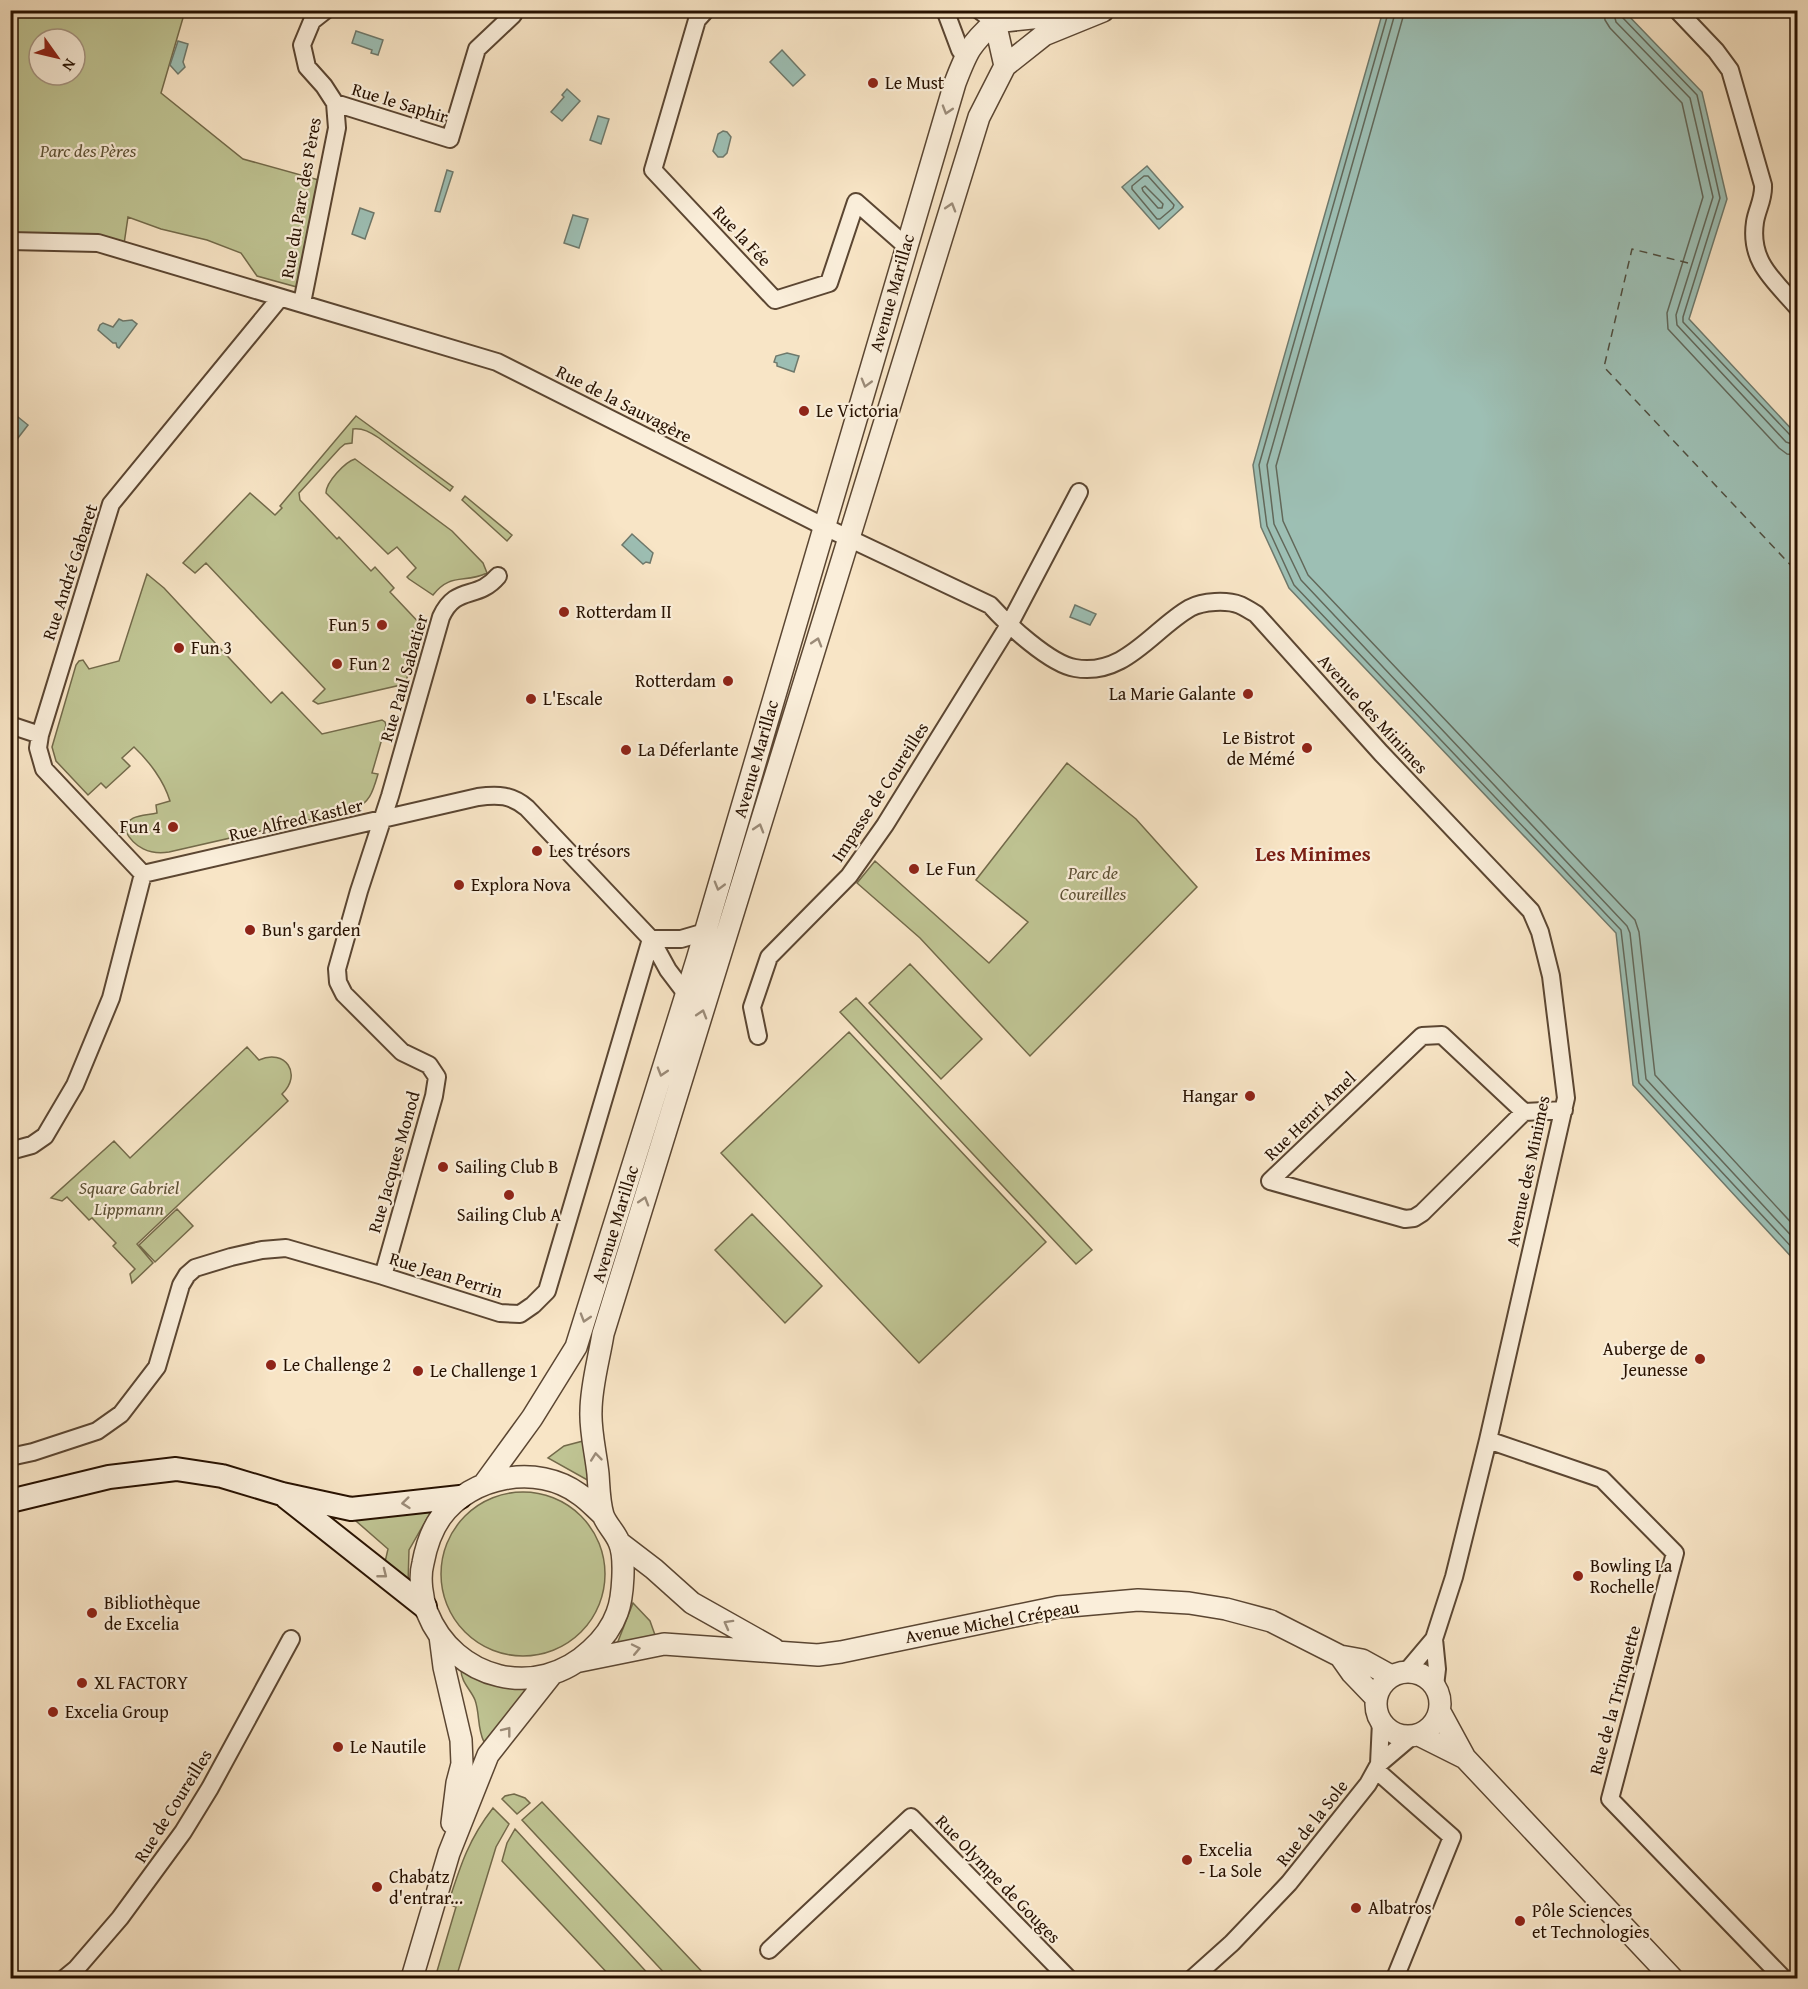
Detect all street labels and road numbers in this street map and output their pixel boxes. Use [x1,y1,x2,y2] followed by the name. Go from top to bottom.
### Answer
[349,75,452,130] street label: Rue le Saphir
[273,115,328,281] street label: Rue du Parc des Pères
[707,199,778,273] street label: Rue la Fée
[862,231,921,355] street label: Avenue Marillac
[552,358,697,449] street label: Rue de la Sauvagère
[35,500,104,643] street label: Rue André Gabaret
[372,610,435,745] street label: Rue Paul Sabatier
[1312,648,1435,780] street label: Avenue des Minimes
[726,697,785,821] street label: Avenue Marillac
[824,716,935,867] street label: Impasse de Coureilles
[226,791,366,848] street label: Rue Alfred Kastler
[1258,1065,1362,1167] street label: Rue Henri Amel
[360,1087,427,1236] street label: Rue Jacques Monod
[1498,1093,1557,1249] street label: Avenue des Minimes
[584,1162,645,1286] street label: Avenue Marillac
[386,1244,506,1305] street label: Rue Jean Perrin
[903,1593,1081,1650] street label: Avenue Michel Crépeau
[1582,1622,1647,1778] street label: Rue de la Trinquette
[127,1744,218,1868] street label: Rue de Coureilles
[1269,1774,1354,1872] street label: Rue de la Sole
[929,1808,1067,1949] street label: Rue Olympe de Gouges

